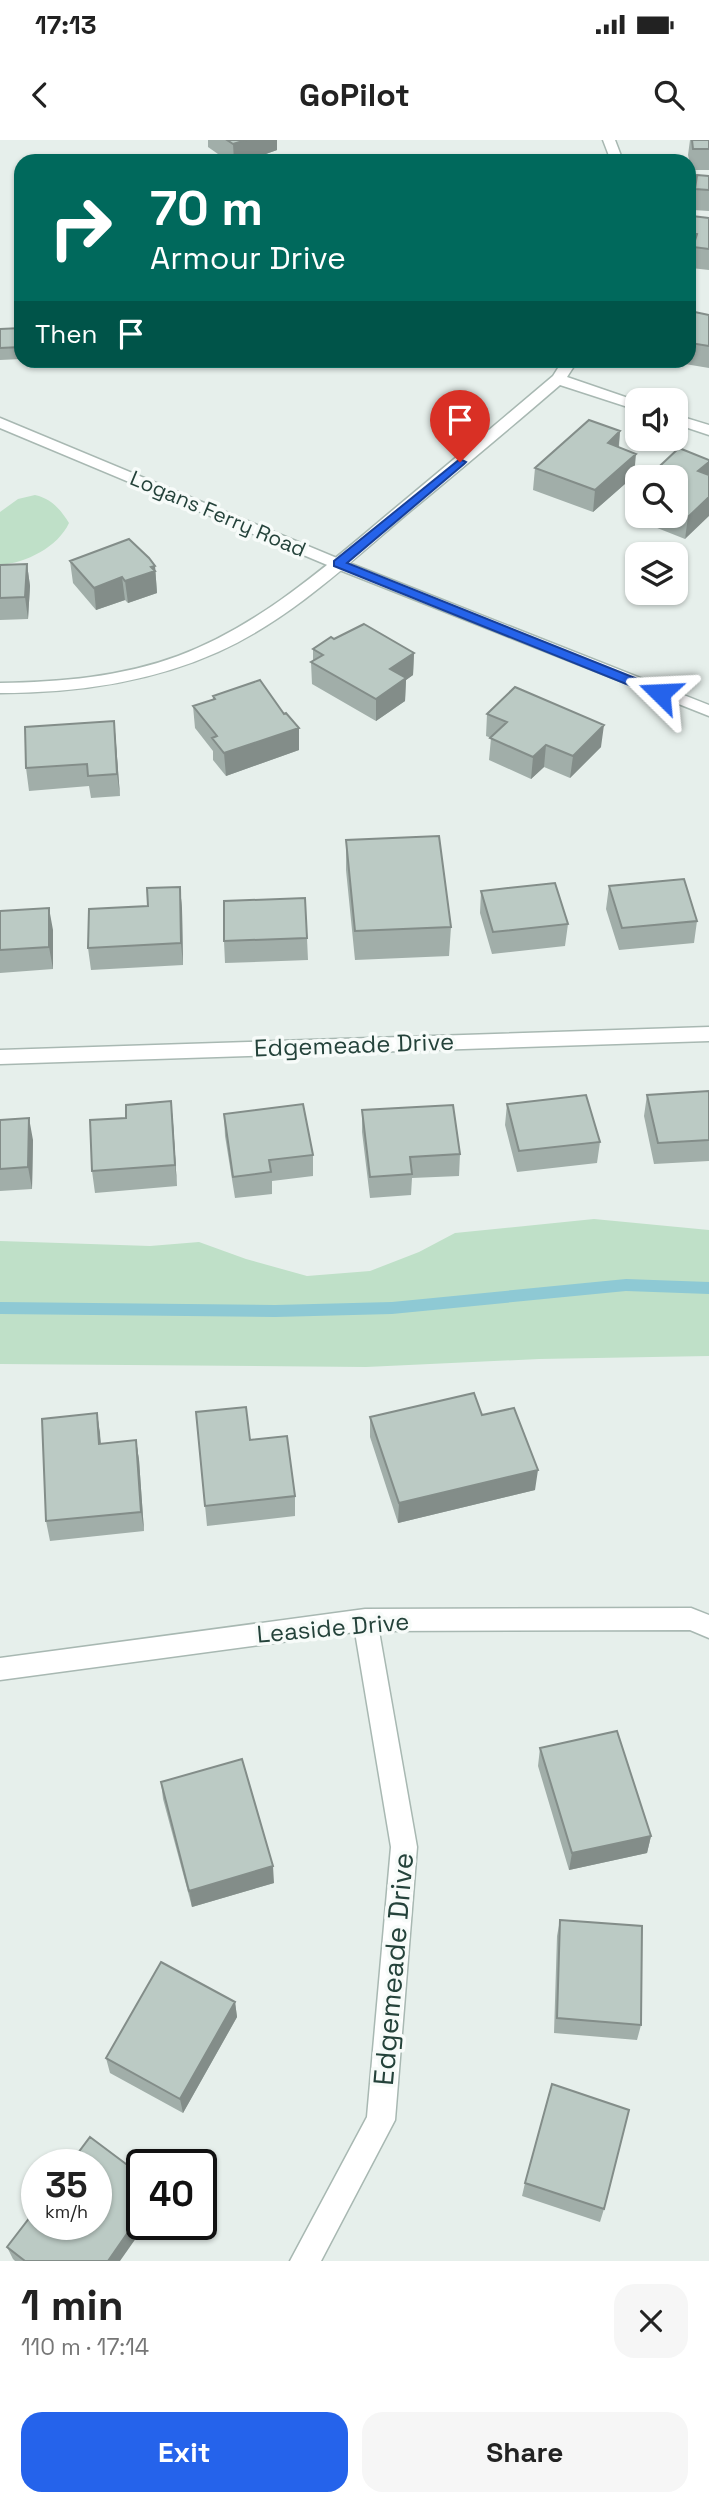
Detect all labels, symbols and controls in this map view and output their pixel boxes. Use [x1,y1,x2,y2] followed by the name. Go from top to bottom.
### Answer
[35,8,96,42] text: 17:13
[299,75,410,115] text: GoPilot
[21,76,59,114] icon: back
[650,76,688,114] icon: search
[150,177,263,239] text: 70 m
[35,182,126,273] icon: right
[150,238,346,278] text: Armour Drive
[112,315,150,353] icon: arrive
[35,317,98,351] text: Then
[625,388,688,605] map controls
[625,388,688,451] button: sound
[430,390,490,462] pin
[441,401,479,439] icon: arrive
[126,464,310,563] street label: Logans Ferry Road
[625,465,688,528] button: search
[625,542,688,605] button: layers
[623,656,697,730] position arrow
[253,1026,455,1063] street label: Edgemeade Drive
[255,1605,410,1650] street label: Leaside Drive
[365,1851,421,2087] street label: Edgemeade Drive
[126,2149,217,2240] speed limit sign: 40
[45,2163,88,2207] text: 35
[45,2200,88,2223] text: km/h
[21,2279,124,2332] text: 1 min
[614,2284,688,2358] button: close
[21,2332,149,2362] text: 110 m · 17:14
[21,2412,348,2492] button: Exit
[362,2412,688,2492] button: Share

